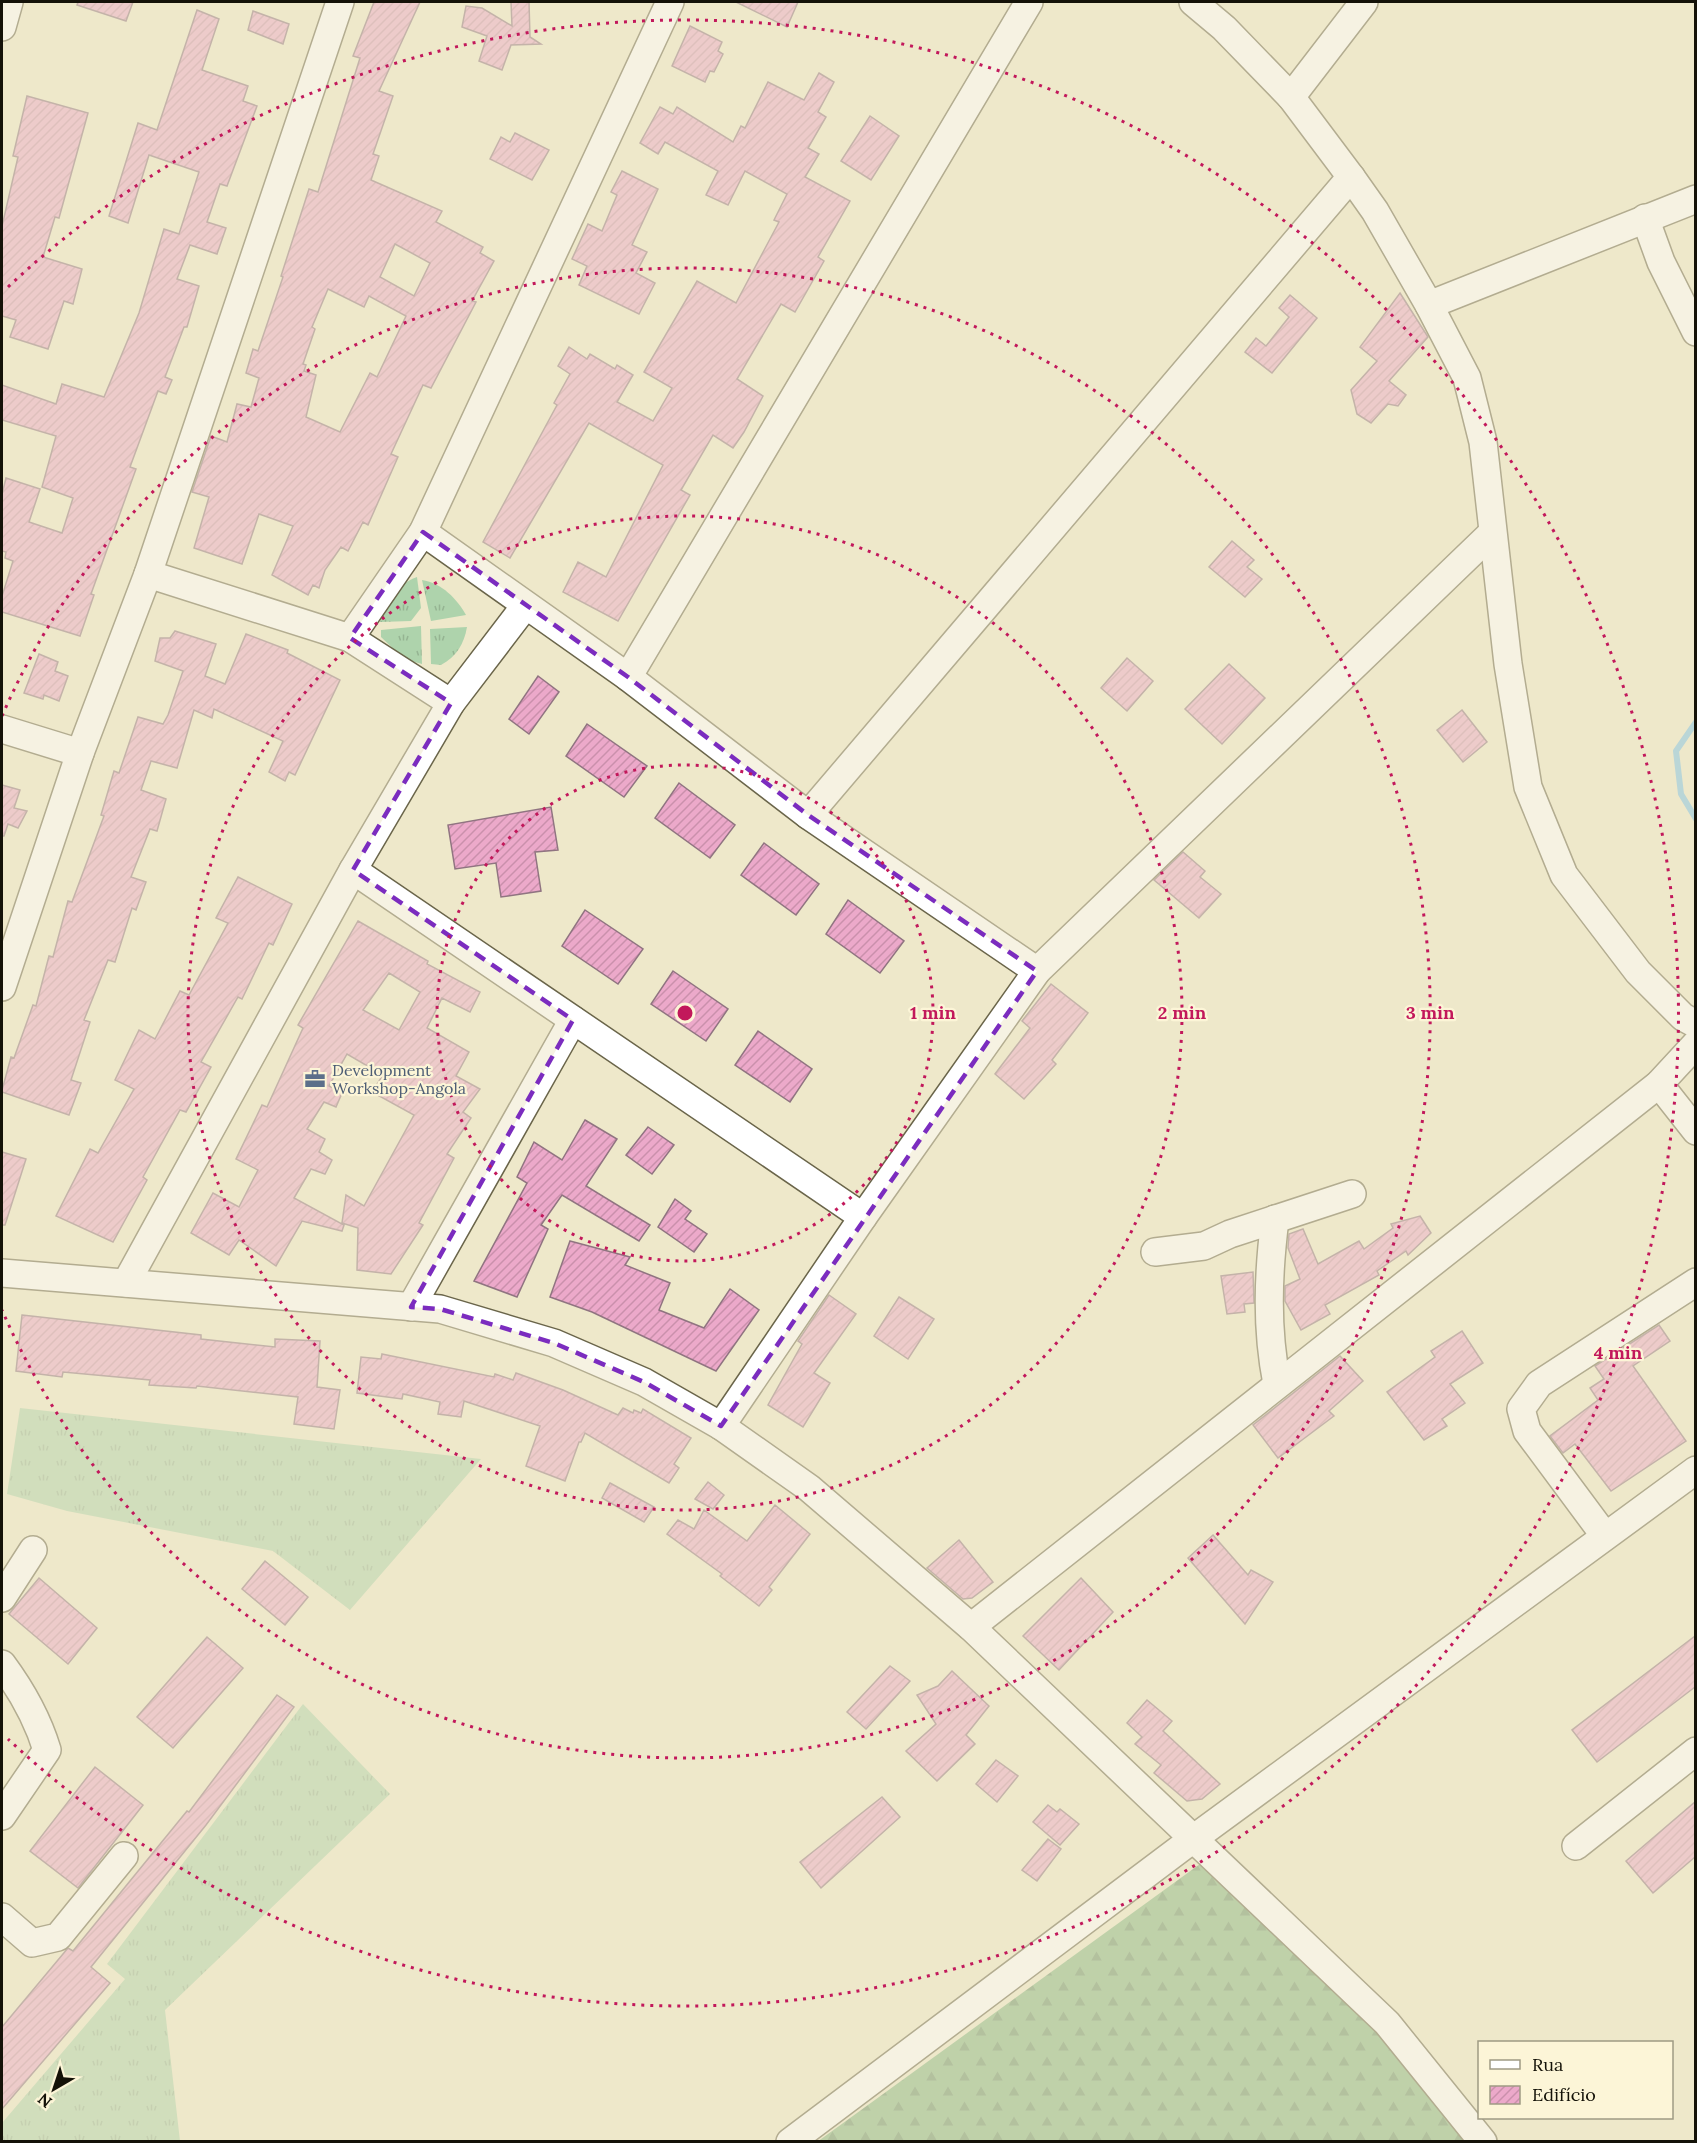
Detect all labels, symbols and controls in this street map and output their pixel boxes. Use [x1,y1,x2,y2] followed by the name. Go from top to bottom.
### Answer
[910,1001,956,1024] text: 1 min
[1158,1001,1207,1024] text: 2 min
[1406,1001,1455,1024] text: 3 min
[675,1003,695,1023] centre of rings
[332,1060,466,1098] place label: Development Workshop-Angola
[303,1067,327,1091] office icon: Development Workshop-Angola
[1594,1341,1643,1364] text: 4 min
[1478,2041,1673,2119] legend
[1532,2053,1563,2076] text: Rua
[24,2059,84,2119] north arrow
[1532,2083,1596,2106] text: Edifício
[33,2089,56,2112] text: N

